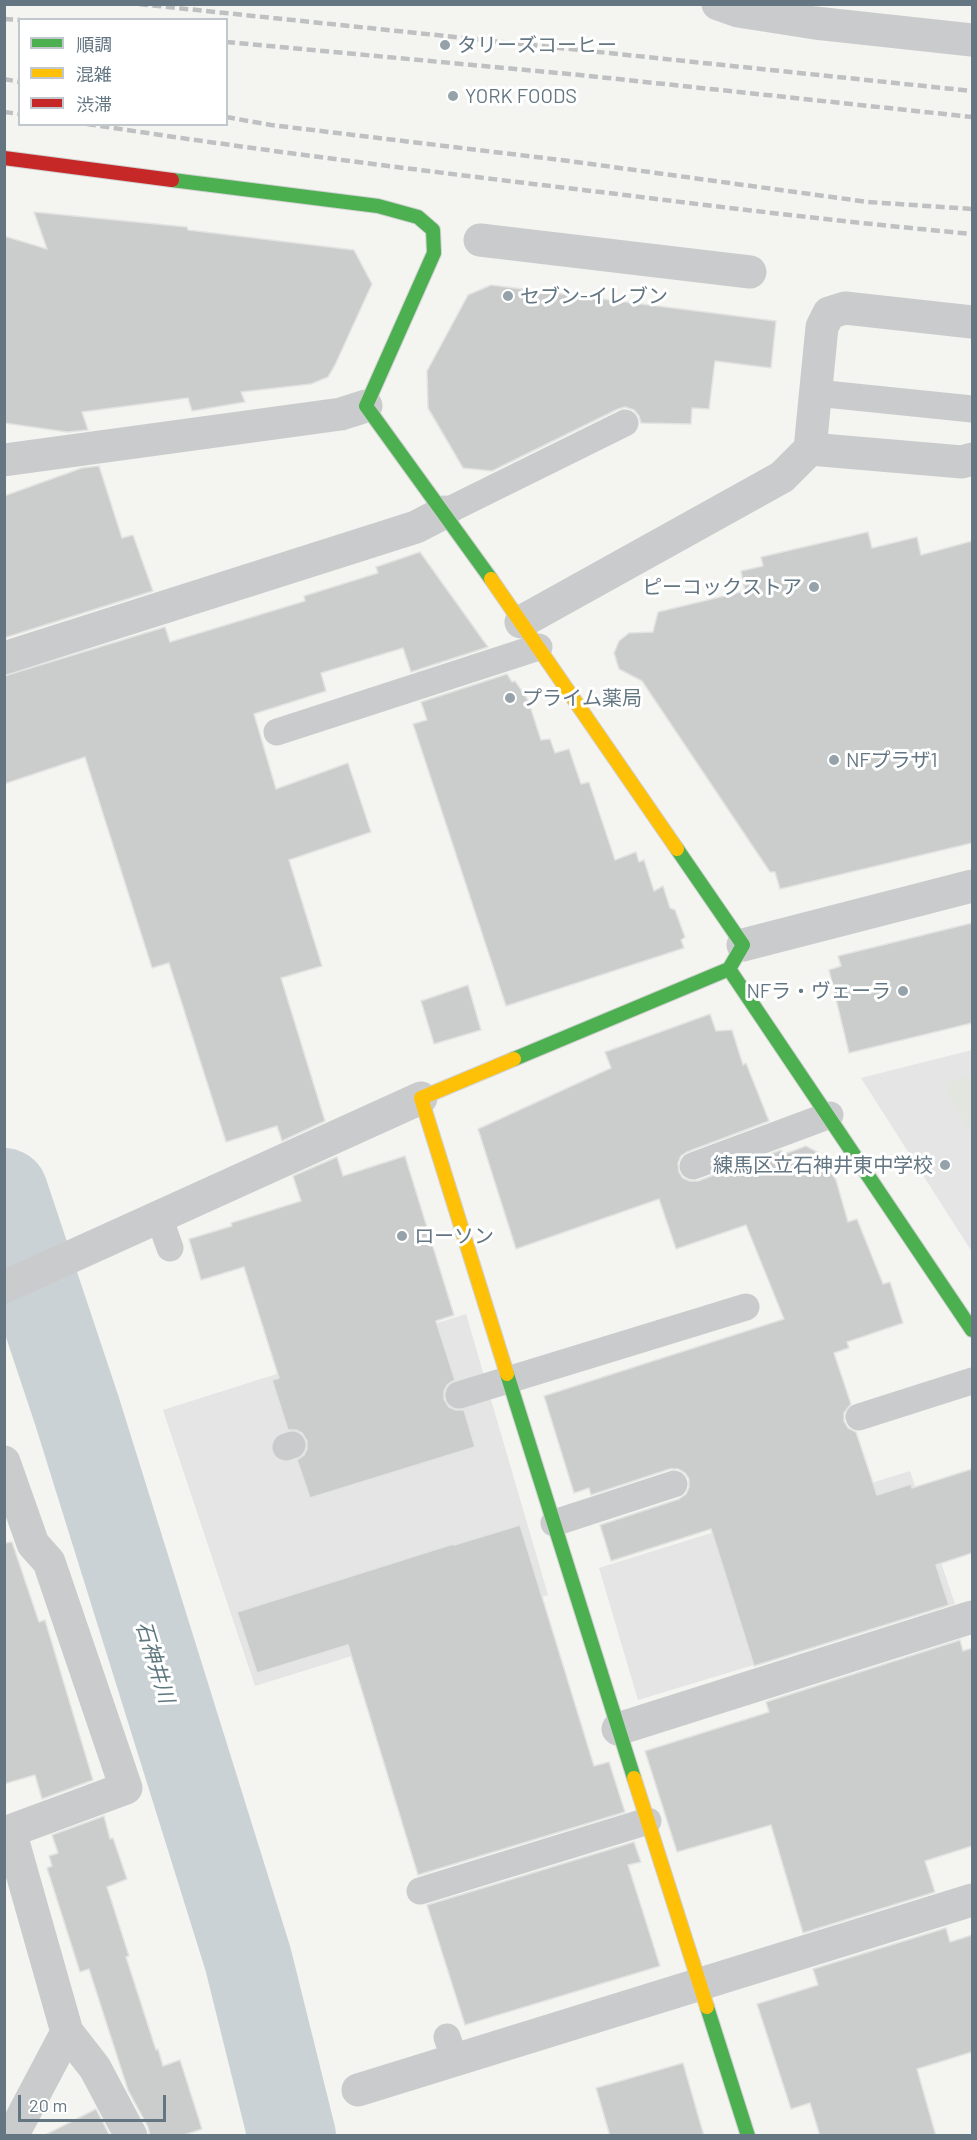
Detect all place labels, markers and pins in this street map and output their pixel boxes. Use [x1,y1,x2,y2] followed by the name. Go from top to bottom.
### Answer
[457,33,617,57] place label: タリーズコーヒー
[438,38,452,52] marker: タリーズコーヒー
[465,84,577,108] place label: YORK FOODS
[446,89,460,103] marker: YORK FOODS
[520,284,668,308] place label: セブン-イレブン
[501,289,515,303] marker: セブン-イレブン
[642,575,802,599] place label: ピーコックストア
[807,580,821,594] marker: ピーコックストア
[522,686,642,710] place label: プライム薬局
[503,691,517,705] marker: プライム薬局
[846,748,938,772] place label: NFプラザ1
[827,753,841,767] marker: NFプラザ1
[746,979,891,1003] place label: NFラ・ヴェーラ
[896,984,910,998] marker: NFラ・ヴェーラ
[713,1153,933,1177] place label: 練馬区立石神井東中学校
[938,1158,952,1172] marker: 練馬区立石神井東中学校
[414,1224,494,1248] place label: ローソン
[395,1229,409,1243] marker: ローソン

